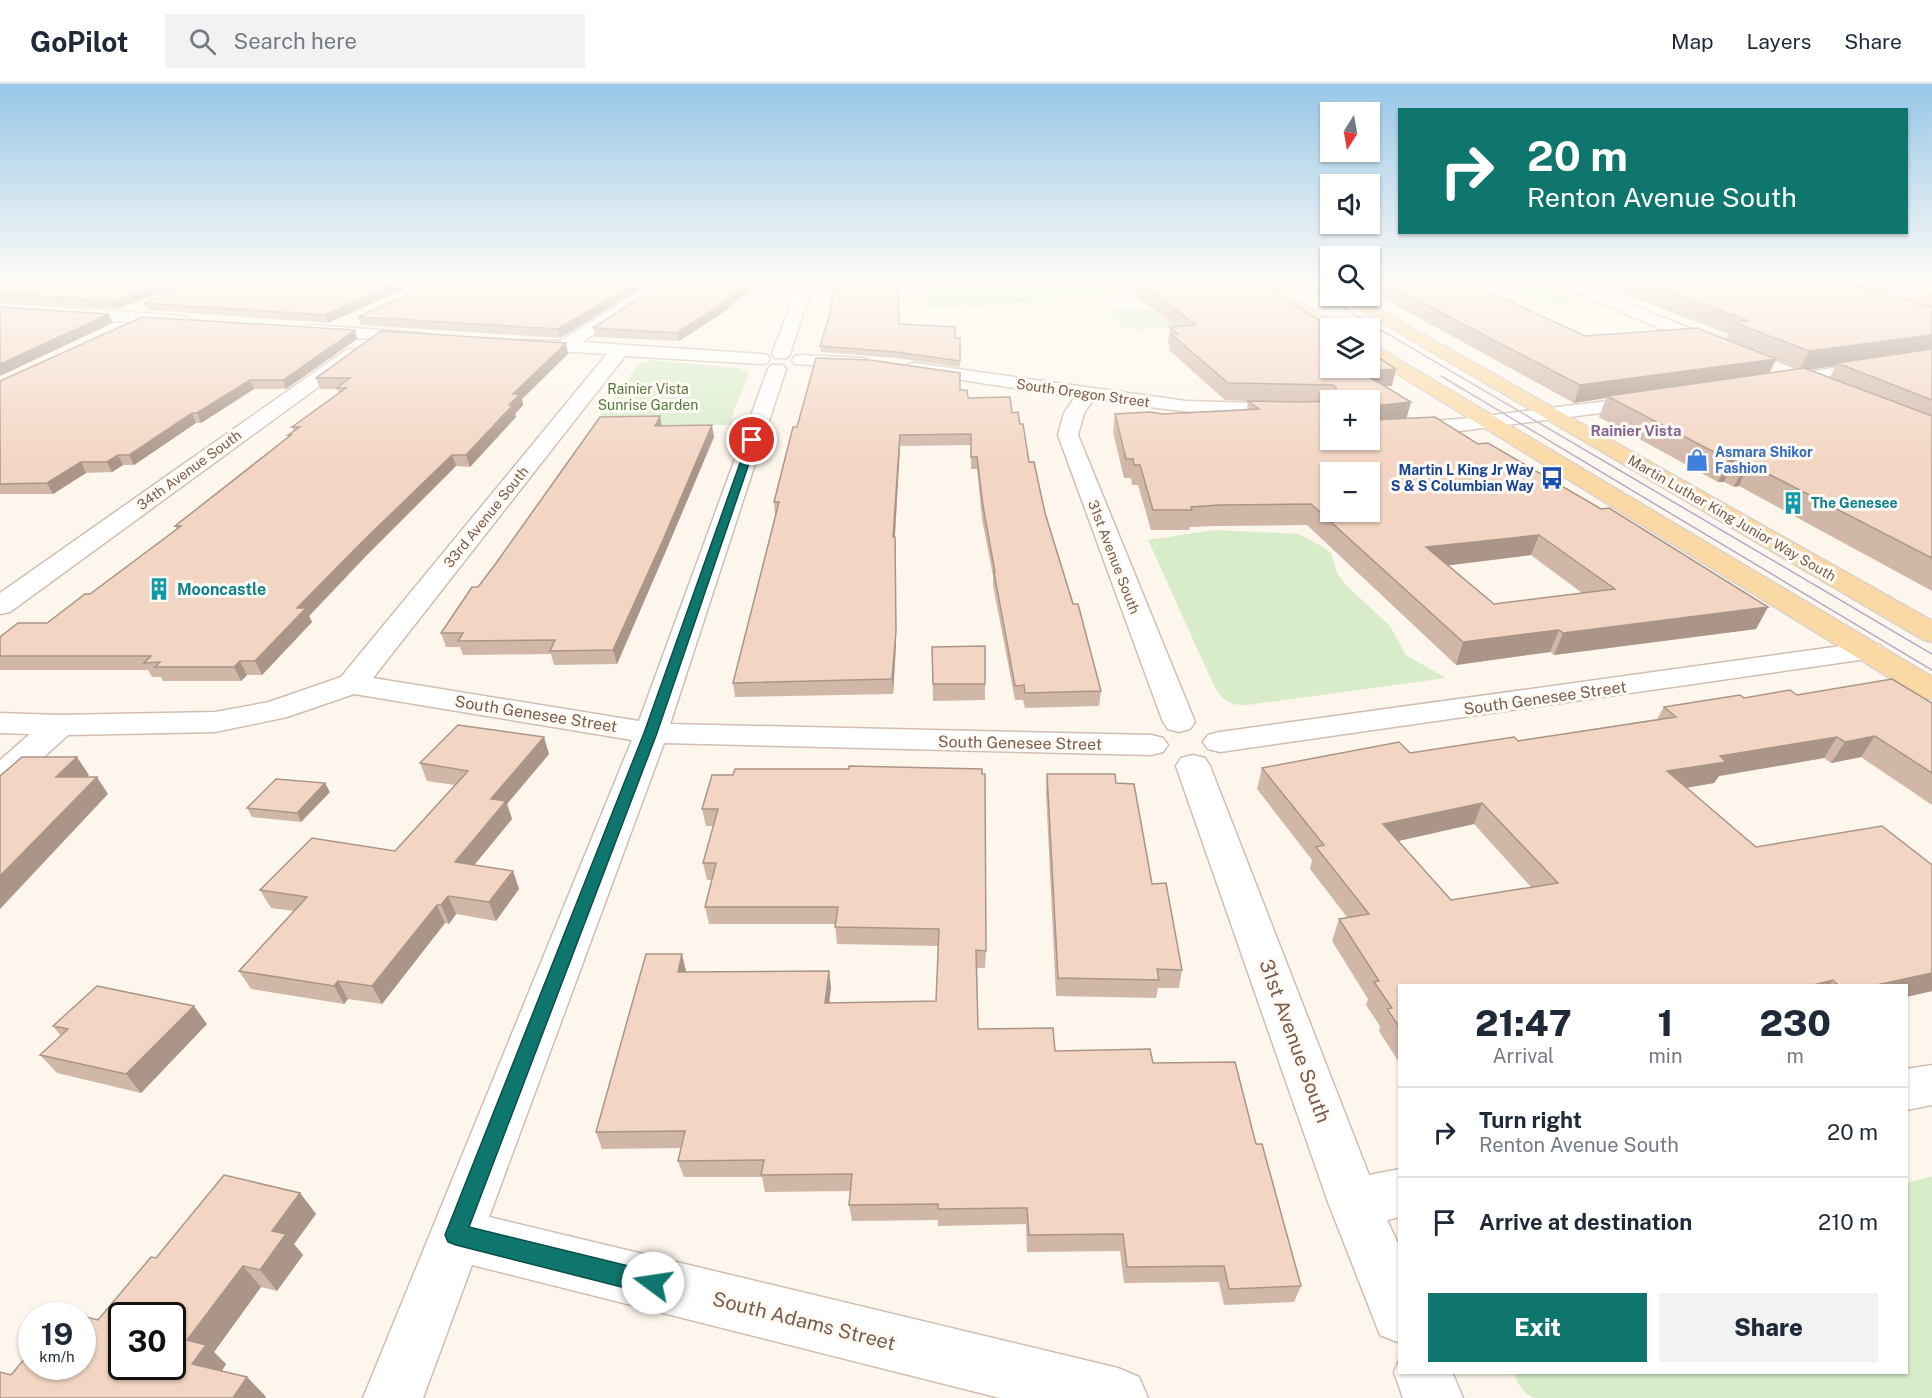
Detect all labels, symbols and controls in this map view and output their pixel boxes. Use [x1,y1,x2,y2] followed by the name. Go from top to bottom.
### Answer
[165,14,585,68] search box
[30,25,129,58] text: GoPilot
[186,25,219,58] icon: search
[234,28,357,54] text: Search here
[1671,29,1714,54] text: Map
[1747,29,1811,54] text: Layers
[1844,29,1902,54] text: Share
[1320,102,1380,162] north arrow
[1320,102,1380,522] map controls
[1527,131,1628,180] text: 20 m
[1428,132,1506,210] icon: right
[1320,174,1380,234] button: sound
[1527,181,1797,213] text: Renton Avenue South
[1320,246,1380,306] button: search
[1320,318,1380,378] button: layers
[1015,376,1151,410] street label: South Oregon Street
[598,381,698,413] park label: Rainier Vista Sunrise Garden
[1320,390,1380,450] button: +
[726,414,777,465] pin
[1591,422,1681,439] district label: Rainier Vista
[735,423,768,456] icon: arrive
[134,427,244,513] street label: 34th Avenue South
[1715,444,1813,476] place label: Asmara Shikor Fashion
[1684,447,1710,473] shop icon: Asmara Shikor Fashion
[1625,452,1839,584] street label: Martin Luther King Junior Way South
[1320,462,1380,522] button: −
[1391,462,1534,494] place label: Martin L King Jr Way S & S Columbian Way
[440,463,532,571] street label: 33rd Avenue South
[1539,465,1565,491] bus stop icon: Martin L King Jr Way S & S Columbian Way
[1780,490,1806,516] building icon: The Genesee
[1811,495,1898,511] place label: The Genesee
[1085,498,1143,616] street label: 31st Avenue South
[146,576,172,602] building icon: Mooncastle
[177,580,266,599] place label: Mooncastle
[1462,677,1628,719] street label: South Genesee Street
[453,692,619,736] street label: South Genesee Street
[938,732,1102,754] street label: South Genesee Street
[1254,956,1336,1126] street label: 31st Avenue South
[1475,1002,1572,1044] text: 21:47
[1658,1002,1673,1044] text: 1
[1759,1002,1831,1044] text: 230
[1492,1044,1554,1068] text: Arrival
[1649,1044,1682,1068] text: min
[1787,1044,1804,1068] text: m
[1479,1107,1582,1133] text: Turn right
[1428,1116,1461,1149] icon: right
[1827,1119,1878,1145] text: 20 m
[1479,1133,1679,1157] text: Renton Avenue South
[1428,1206,1461,1239] icon: arrive
[1479,1209,1692,1235] text: Arrive at destination
[1818,1209,1878,1235] text: 210 m
[621,1251,685,1315] position arrow
[710,1287,898,1355] street label: South Adams Street
[1428,1293,1647,1362] button: Exit
[1659,1293,1878,1362] button: Share
[108,1302,186,1380] speed limit sign: 30
[41,1316,73,1352] text: 19
[39,1348,75,1365] text: km/h

